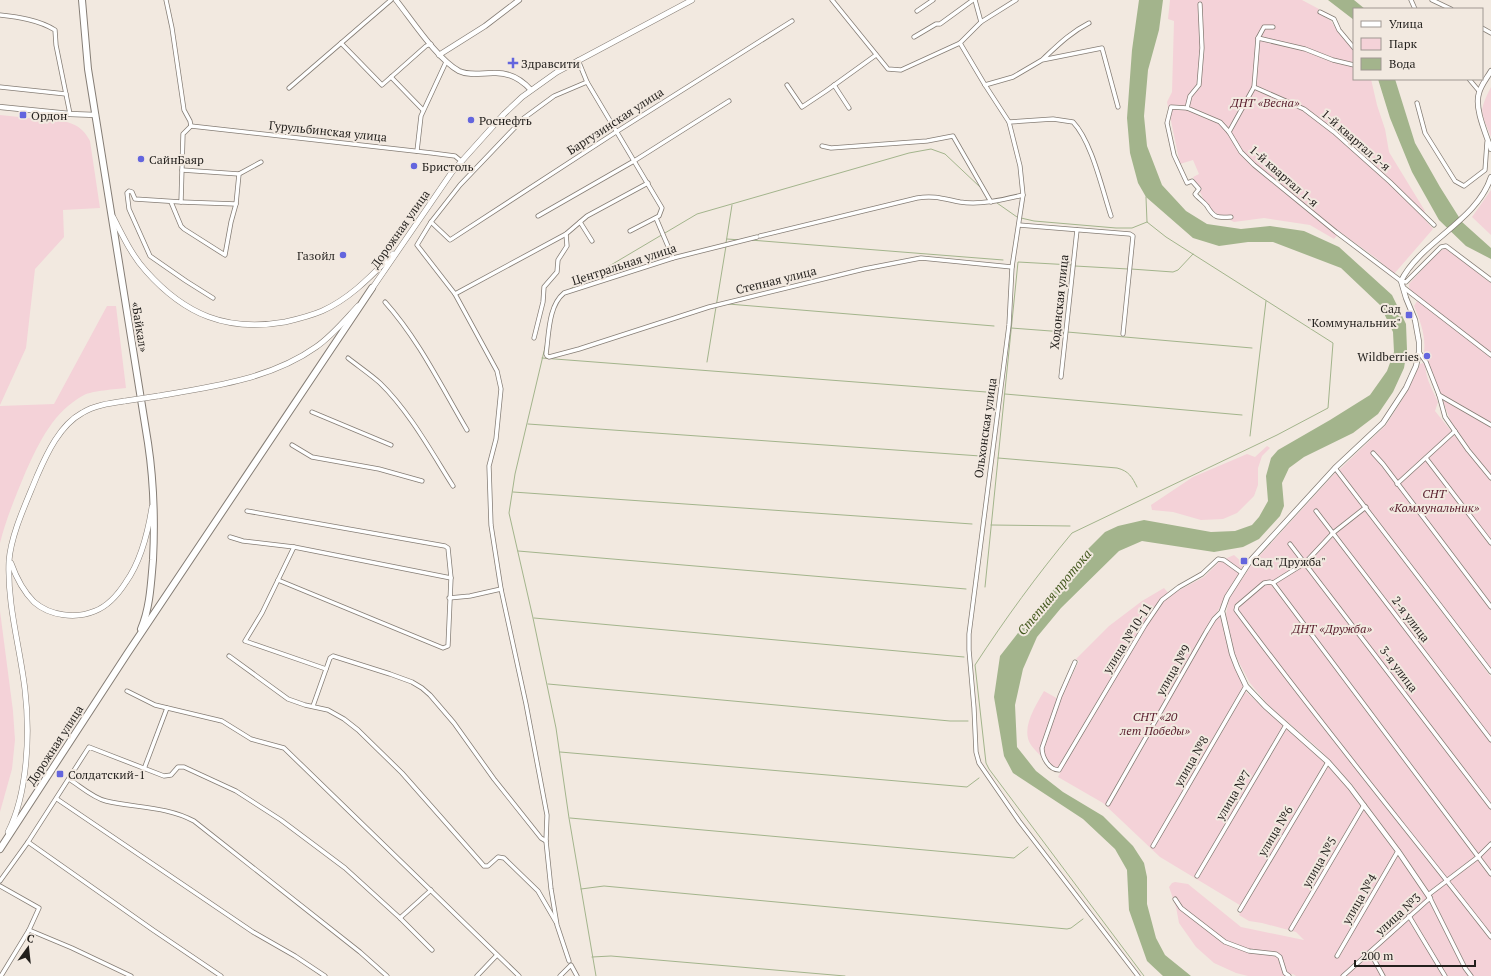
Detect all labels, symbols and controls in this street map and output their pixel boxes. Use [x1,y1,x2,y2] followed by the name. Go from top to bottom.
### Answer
[1353,8,1483,80] legend
[1389,16,1423,31] text: Улица
[1389,36,1417,51] text: Парк
[521,56,580,71] place label: Здравсити
[1389,56,1416,71] text: Вода
[508,58,518,68] marker: Здравсити
[564,84,666,158] street label: Баргузинская улица
[1230,95,1300,110] park label: ДНТ «Весна»
[1318,106,1394,174] street label: 1-й квартал 2-я
[31,108,67,123] place label: Ордон
[18,110,28,120] marker: Ордон
[479,113,532,128] place label: Роснефть
[466,115,476,125] marker: Роснефть
[268,117,388,145] street label: Гурульбинская улица
[1246,142,1322,210] street label: 1-й квартал 1-я
[149,152,204,167] place label: СайнБаяр
[136,154,146,164] marker: СайнБаяр
[422,159,474,174] place label: Бристоль
[409,161,419,171] marker: Бристоль
[367,187,433,271] street label: Дорожная улица
[570,240,678,288] street label: Центральная улица
[297,248,335,263] place label: Газойл
[338,250,348,260] marker: Газойл
[1047,254,1071,350] street label: Ходонская улица
[734,263,818,297] street label: Степная улица
[129,301,151,354] street label: «Байкал»
[1307,301,1401,330] place label: Сад "Коммунальник"
[1404,310,1414,320] marker: Сад "Коммунальник"
[1357,349,1419,364] place label: Wildberries
[1422,351,1432,361] marker: Wildberries
[971,377,999,479] street label: Ольхонская улица
[1389,486,1480,515] park label: СНТ «Коммунальник»
[1013,545,1095,639] water label: Степная протока
[1252,554,1326,569] place label: Сад "Дружба"
[1239,556,1249,566] marker: Сад "Дружба"
[1389,593,1433,645] street label: 2-я улица
[1099,600,1155,677] street label: улица №10-11
[1291,621,1372,636] park label: ДНТ «Дружба»
[1152,642,1193,699] street label: улица №9
[1377,643,1421,695] street label: 3-я улица
[24,702,86,788] street label: Дорожная улица
[1119,709,1190,738] park label: СНТ «20 лет Победы»
[1170,733,1211,790] street label: улица №8
[68,767,145,782] place label: Солдатский-1
[1212,767,1254,824] street label: улица №7
[55,769,65,779] marker: Солдатский-1
[1254,803,1296,860] street label: улица №6
[1298,834,1339,891] street label: улица №5
[1338,871,1380,928] street label: улица №4
[1371,890,1424,939] street label: улица №3
[8,928,48,968] north arrow
[25,931,36,946] text: С
[1355,942,1475,968] scale bar
[1361,948,1394,963] text: 200 m

